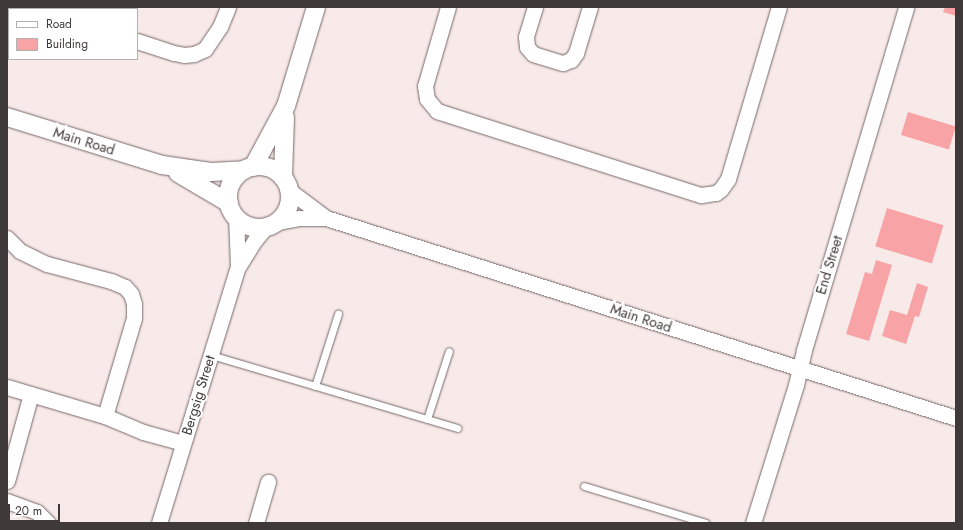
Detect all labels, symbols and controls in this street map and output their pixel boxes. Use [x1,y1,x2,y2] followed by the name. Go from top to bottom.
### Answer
[8,8,138,60] legend
[46,15,72,33] text: Road
[46,35,88,53] text: Building
[51,124,117,158] street label: Main Road
[812,234,846,296] street label: End Street
[608,300,674,336] street label: Main Road
[178,353,218,437] street label: Bergsig Street
[10,496,62,522] scale bar
[15,502,42,520] text: 20 m

